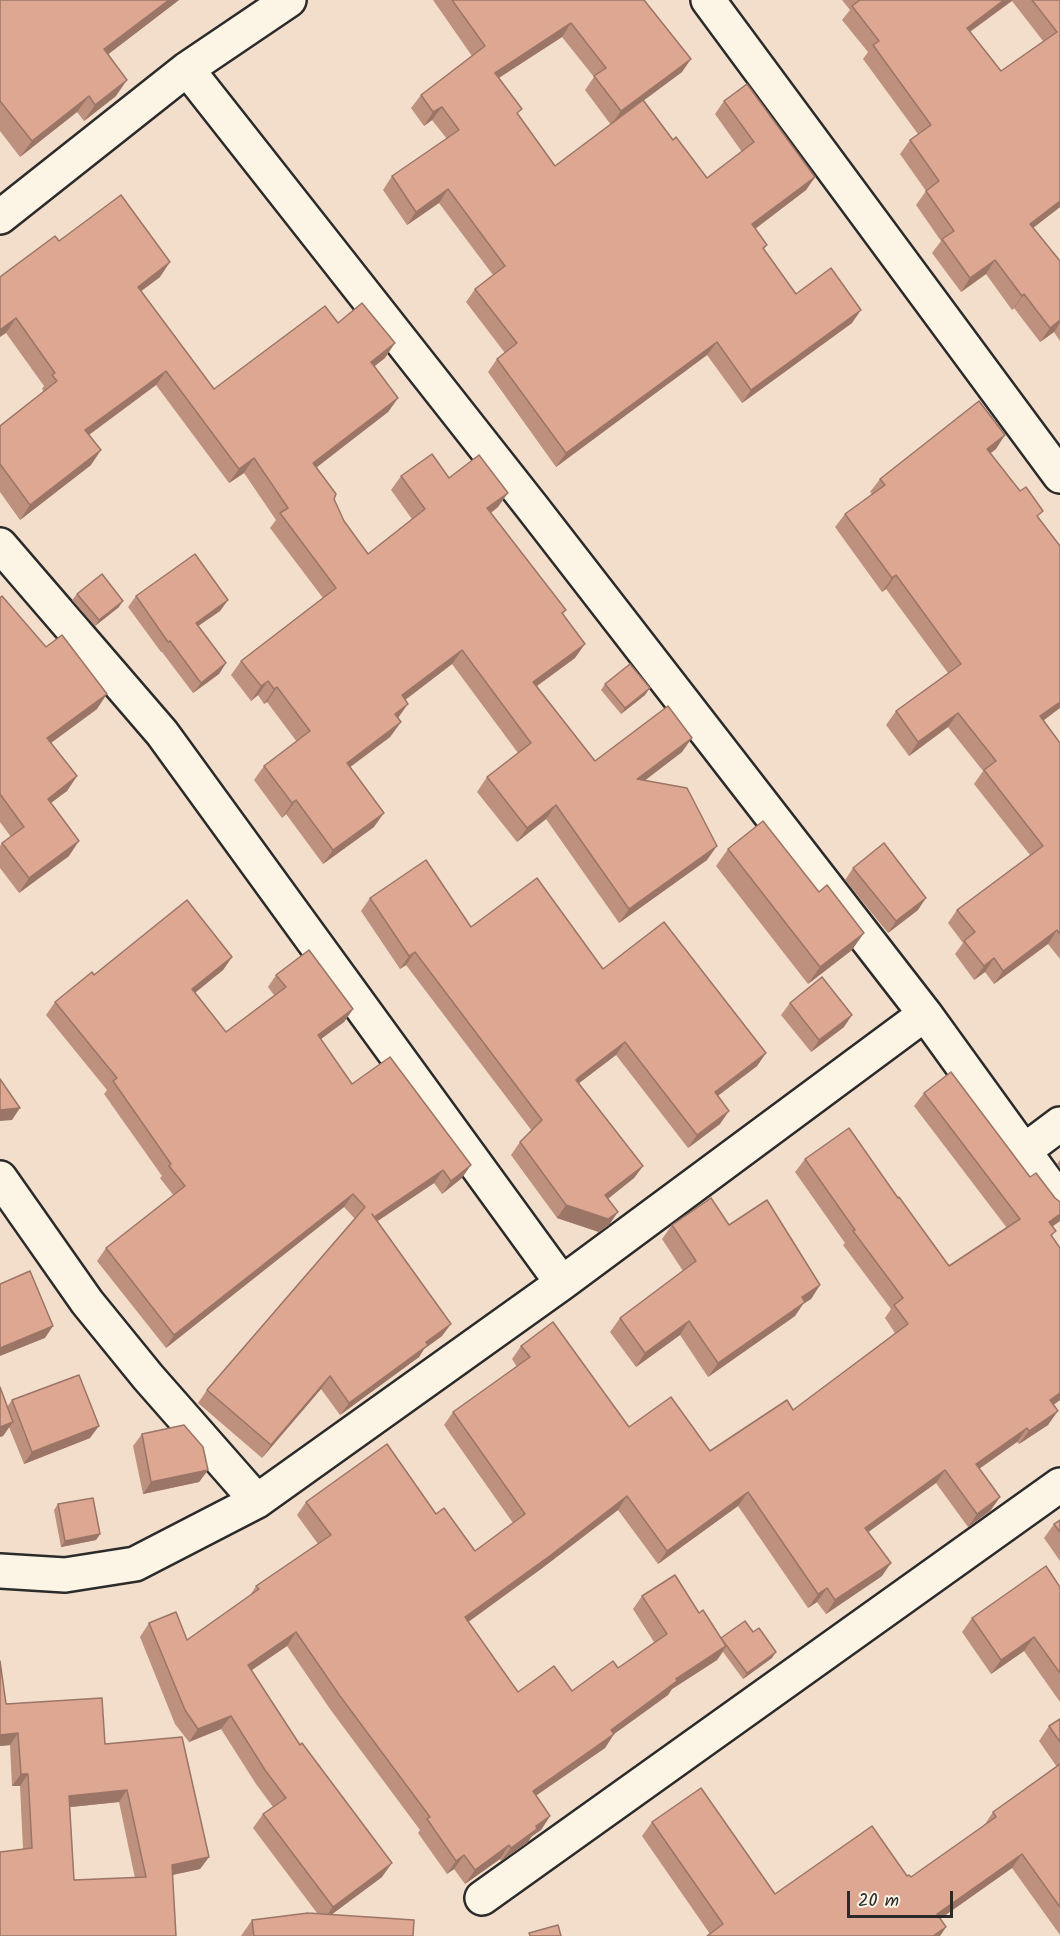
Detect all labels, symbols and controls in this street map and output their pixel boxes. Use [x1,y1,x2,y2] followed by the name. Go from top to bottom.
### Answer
[850,1879,956,1917] scale bar
[858,1887,899,1916] text: 20 m

